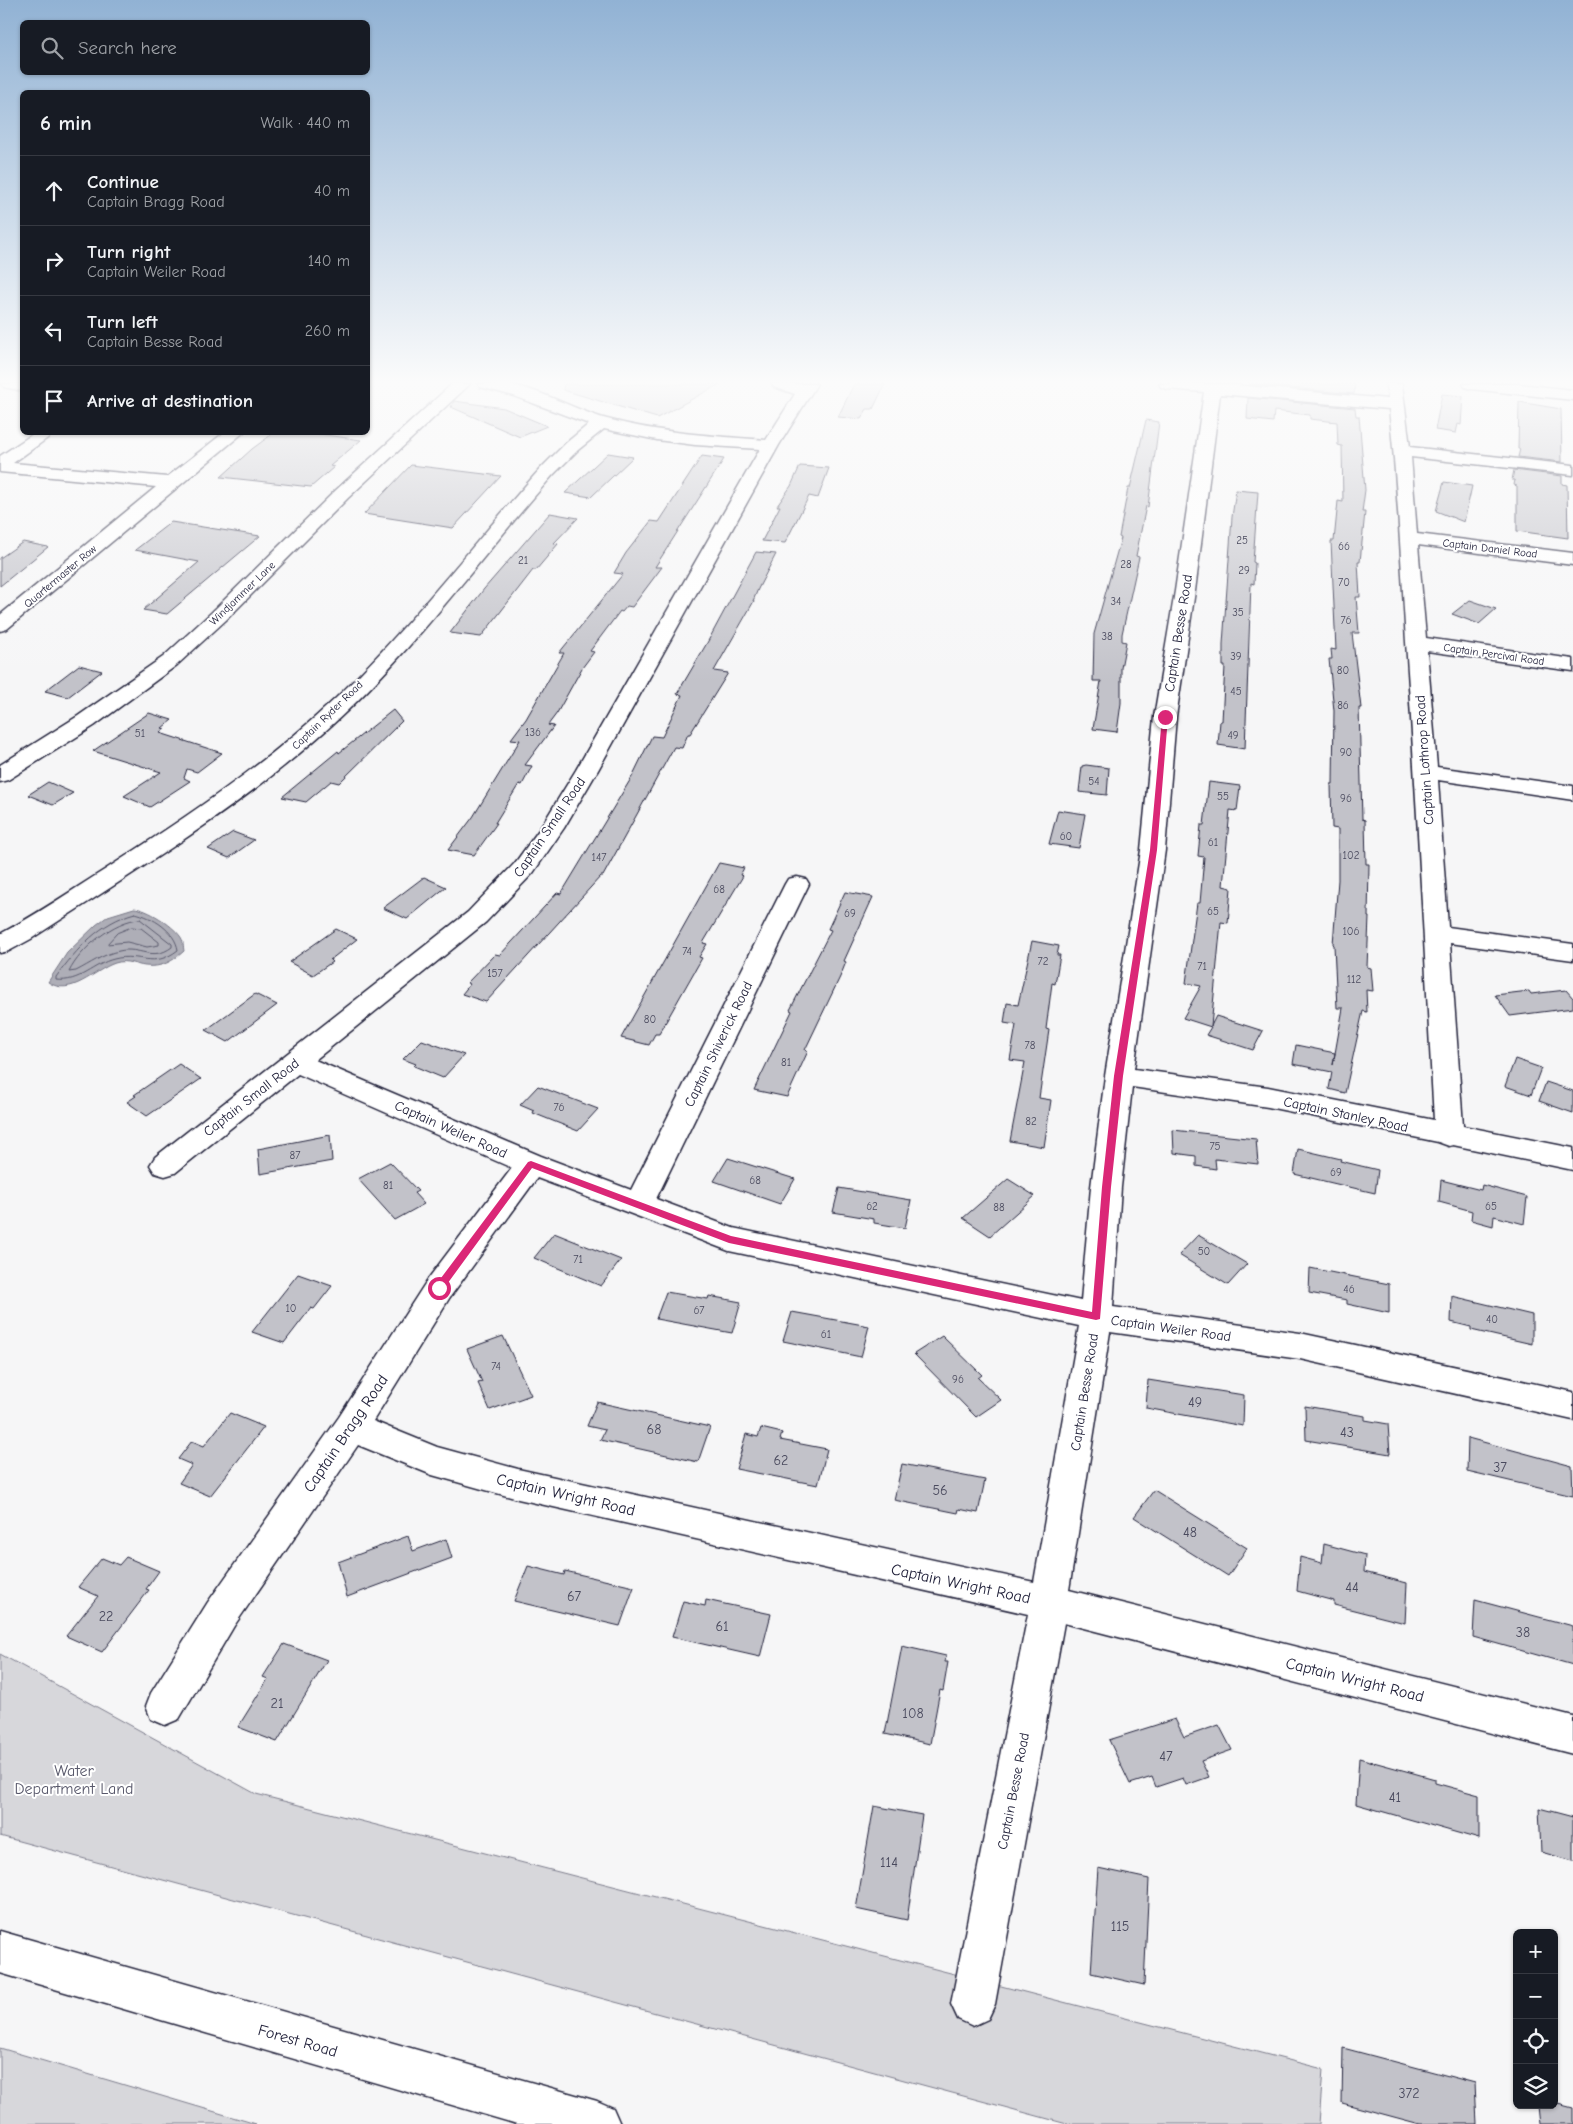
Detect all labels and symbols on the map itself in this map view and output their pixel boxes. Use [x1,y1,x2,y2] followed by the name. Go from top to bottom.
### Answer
[1236,534,1248,547] house number: 25
[1442,536,1538,561] street label: Captain Daniel Road
[1338,540,1350,553] house number: 66
[21,542,100,610] street label: Quartermaster Row
[518,554,528,567] house number: 21
[207,558,278,628] street label: Windjammer Lane
[1120,558,1132,571] house number: 28
[1238,564,1250,577] house number: 29
[1161,573,1196,693] street label: Captain Besse Road
[1338,576,1350,589] house number: 70
[1111,595,1121,608] house number: 34
[1232,606,1244,619] house number: 35
[1340,614,1352,627] house number: 76
[1101,630,1113,643] house number: 38
[1443,641,1545,668] street label: Captain Percival Road
[1230,650,1242,663] house number: 39
[1337,664,1349,677] house number: 80
[289,678,366,752] street label: Captain Ryder Road
[1230,685,1242,698] house number: 45
[1411,694,1438,825] street label: Captain Lothrop Road
[1337,699,1349,712] house number: 86
[1154,706,1177,729] route end
[525,726,541,739] house number: 136
[135,727,145,740] house number: 51
[1227,729,1239,742] house number: 49
[1340,746,1352,759] house number: 90
[510,774,589,881] street label: Captain Small Road
[1088,775,1100,788] house number: 54
[1217,790,1229,803] house number: 55
[1340,792,1352,805] house number: 96
[1060,830,1072,843] house number: 60
[1208,836,1218,849] house number: 61
[1343,849,1360,862] house number: 102
[592,851,606,864] house number: 147
[713,883,725,896] house number: 68
[1207,905,1219,918] house number: 65
[844,907,856,920] house number: 69
[1342,925,1360,938] house number: 106
[682,945,692,958] house number: 74
[1038,955,1049,968] house number: 72
[1197,960,1207,973] house number: 71
[487,967,503,980] house number: 157
[1347,973,1361,986] house number: 112
[681,979,756,1110] street label: Captain Shiverick Road
[644,1013,656,1026] house number: 80
[1025,1039,1036,1052] house number: 78
[200,1055,303,1140] street label: Captain Small Road
[781,1056,791,1069] house number: 81
[1282,1093,1410,1136] street label: Captain Stanley Road
[392,1097,510,1162] street label: Captain Weiler Road
[553,1101,565,1114] house number: 76
[1025,1115,1037,1128] house number: 82
[1209,1140,1221,1153] house number: 75
[290,1149,300,1162] house number: 87
[1330,1166,1342,1179] house number: 69
[749,1174,761,1187] house number: 68
[383,1179,393,1192] house number: 81
[866,1200,878,1213] house number: 62
[1485,1200,1497,1213] house number: 65
[993,1201,1005,1214] house number: 88
[1198,1245,1210,1258] house number: 50
[573,1253,583,1266] house number: 71
[428,1277,451,1300] route start
[1343,1283,1355,1296] house number: 46
[285,1302,297,1315] house number: 10
[693,1304,705,1317] house number: 67
[1110,1312,1232,1345] street label: Captain Weiler Road
[1486,1313,1498,1326] house number: 40
[821,1328,831,1341] house number: 61
[1067,1332,1102,1452] street label: Captain Besse Road
[491,1360,501,1373] house number: 74
[300,1371,392,1496] street label: Captain Bragg Road
[952,1373,964,1386] house number: 96
[1188,1394,1202,1411] house number: 49
[647,1421,661,1438] house number: 68
[1340,1424,1354,1441] house number: 43
[774,1452,788,1469] house number: 62
[1493,1459,1507,1476] house number: 37
[495,1470,637,1520] street label: Captain Wright Road
[932,1482,948,1499] house number: 56
[1183,1524,1197,1541] house number: 48
[889,1560,1032,1608] street label: Captain Wright Road
[1345,1579,1359,1596] house number: 44
[567,1588,581,1605] house number: 67
[99,1608,113,1625] house number: 22
[715,1618,729,1635] house number: 61
[1516,1624,1530,1641] house number: 38
[1284,1654,1426,1706] street label: Captain Wright Road
[271,1695,283,1712] house number: 21
[902,1705,924,1722] house number: 108
[994,1731,1033,1851] street label: Captain Besse Road
[1159,1748,1173,1765] house number: 47
[14,1762,134,1798] park label: Water Department Land
[1389,1789,1401,1806] house number: 41
[880,1854,898,1871] house number: 114
[1111,1918,1129,1935] house number: 115
[256,2021,340,2061] street label: Forest Road
[1398,2085,1420,2102] house number: 372

